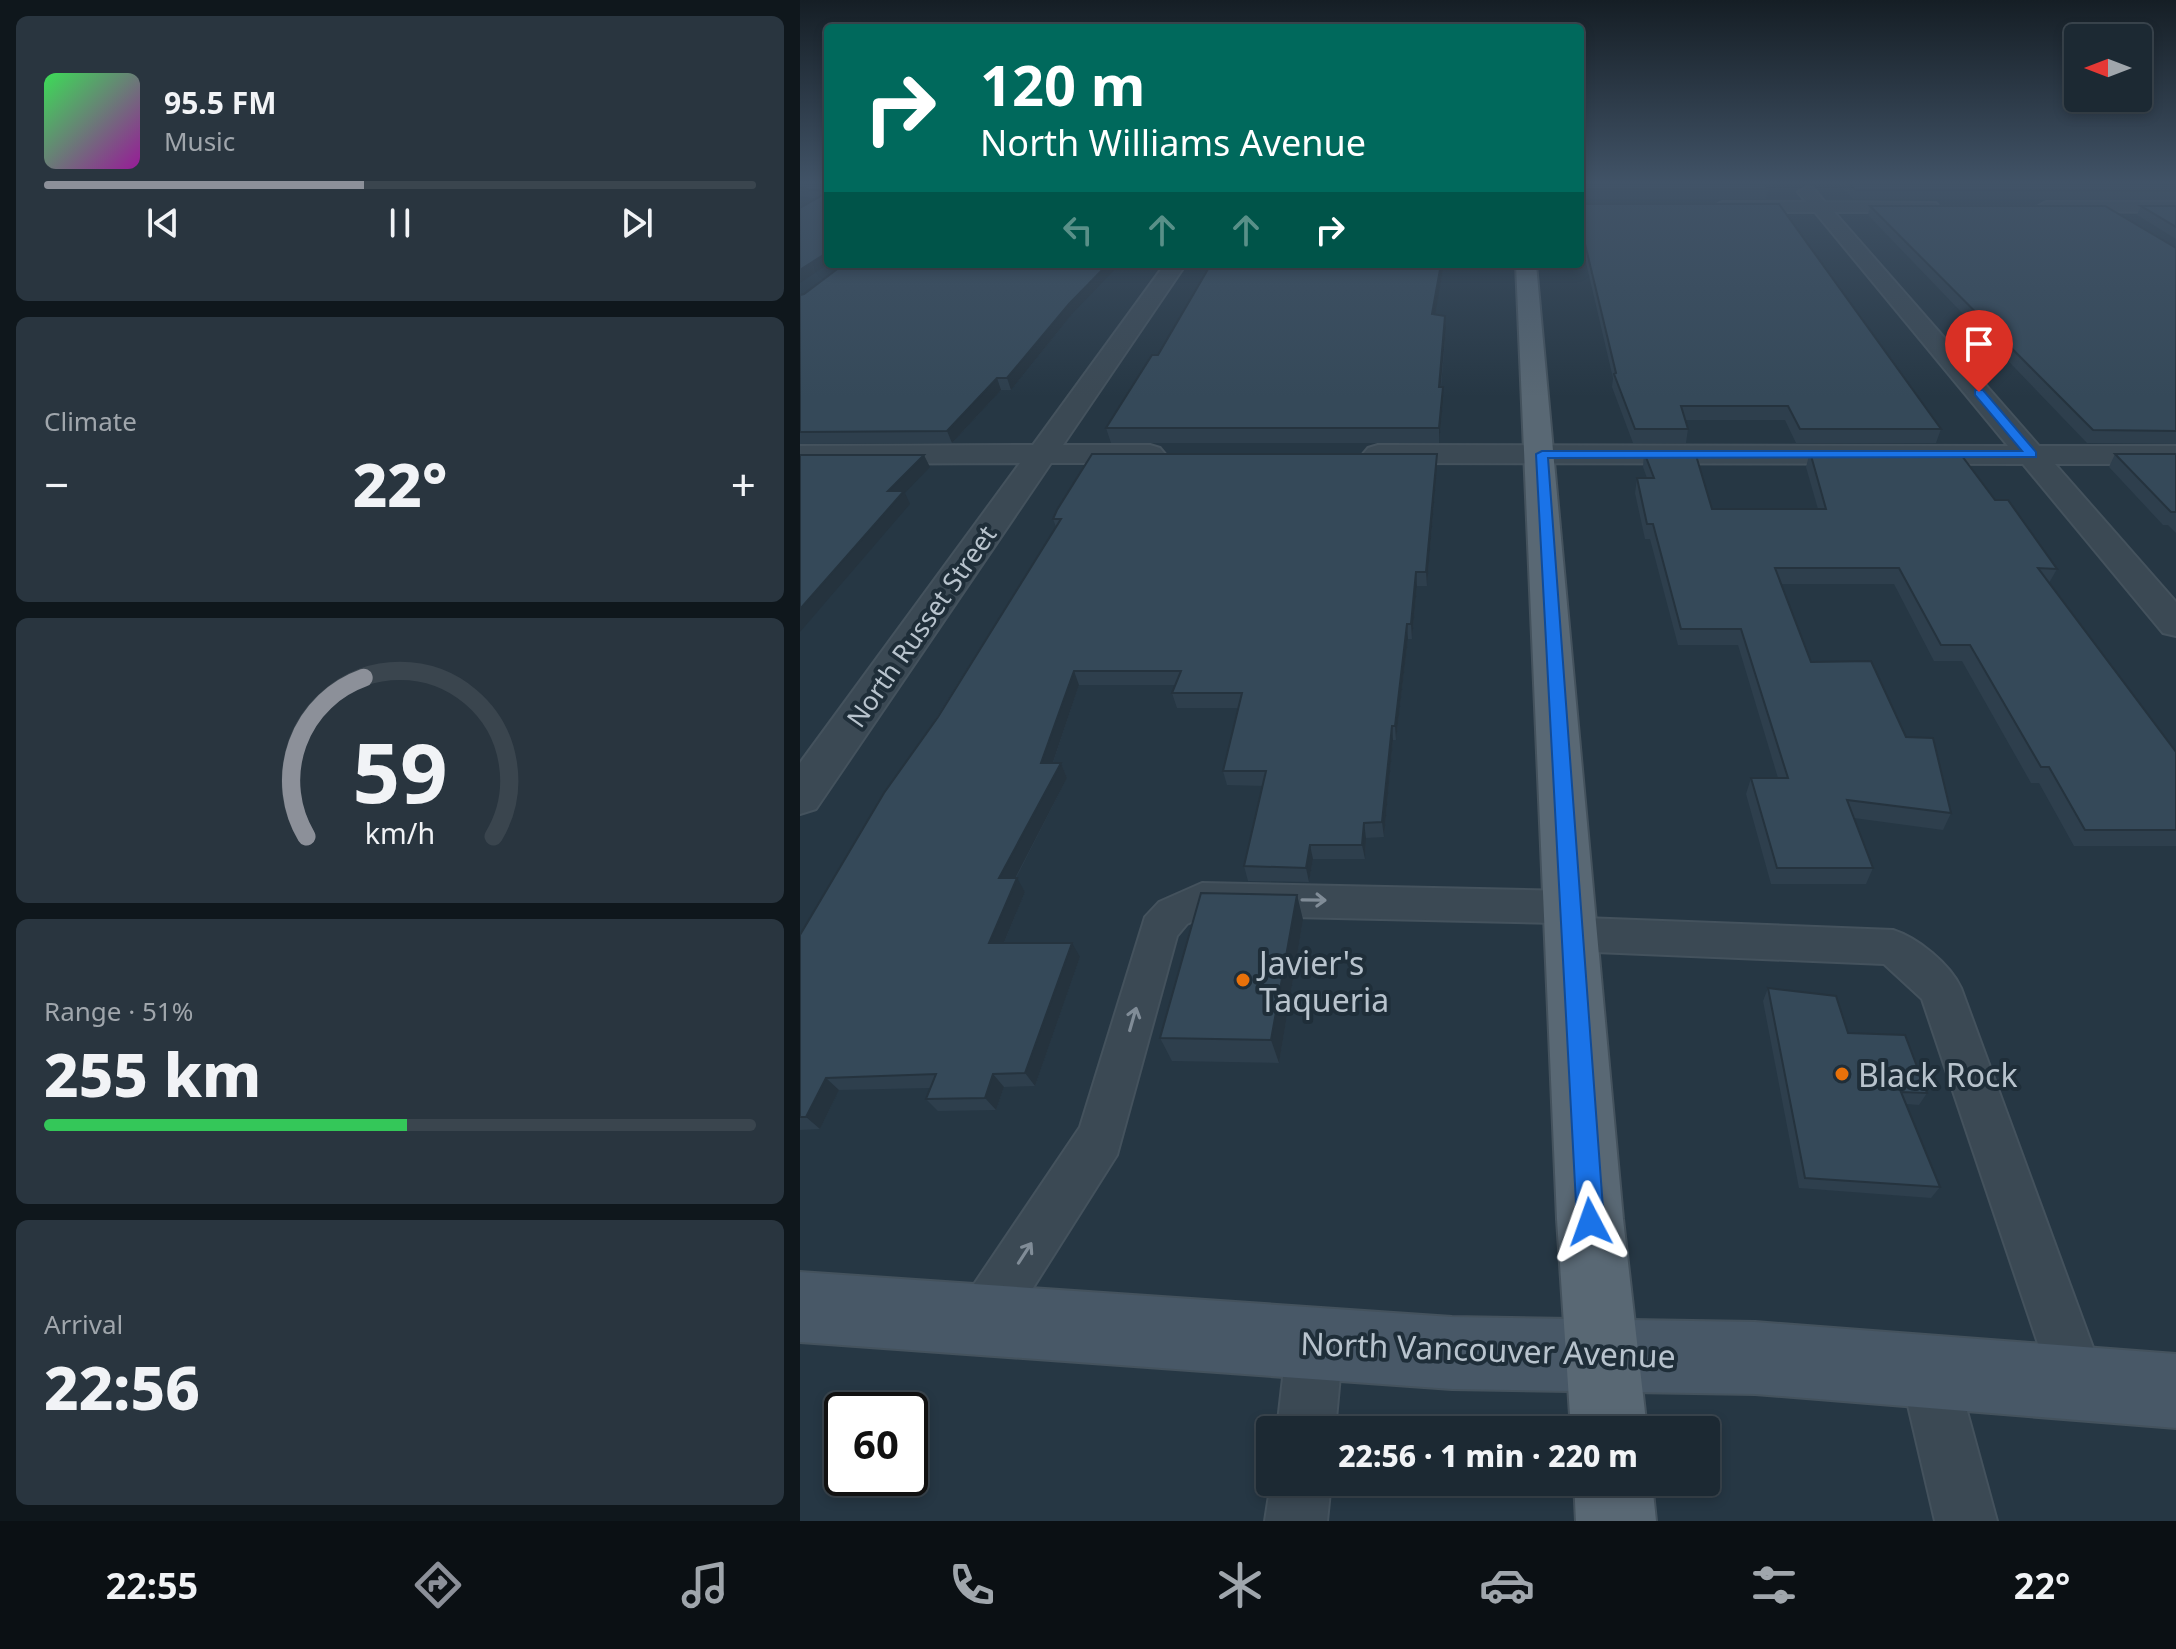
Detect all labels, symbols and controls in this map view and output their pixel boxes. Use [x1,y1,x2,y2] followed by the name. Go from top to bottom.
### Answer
[2064,24,2152,112] north arrow
[2064,24,2152,112] map controls
[980,46,1145,122] text: 120 m
[848,56,952,160] icon: right
[164,82,276,123] text: 95.5 FM
[980,118,1366,167] text: North Williams Avenue
[164,123,235,159] text: Music
[141,201,185,245] icon: previous
[378,201,422,245] icon: pause
[615,201,659,245] icon: next
[1056,208,1100,252] icon: left
[1140,208,1184,252] icon: ahead
[1224,208,1268,252] icon: ahead
[1308,208,1352,252] icon: right
[1945,310,2013,392] pin
[1957,322,2001,366] icon: arrive
[44,403,137,439] text: Climate
[353,443,447,525] text: 22°
[44,454,69,514] text: −
[731,454,756,514] text: +
[838,518,1004,734] street label: North Russet Street
[352,713,448,826] text: 59
[365,813,435,852] text: km/h
[1300,892,1327,908] one-way arrow
[1256,941,1389,1021] place label: Javier's Taqueria
[1234,971,1252,989] marker: Javier's Taqueria
[44,993,193,1029] text: Range · 51%
[1127,1007,1142,1033] one-way arrow
[44,1033,261,1115] text: 255 km
[1858,1053,2018,1096] place label: Black Rock
[1833,1065,1851,1083] marker: Black Rock
[1548,1180,1632,1264] position arrow
[1017,1242,1034,1264] one-way arrow
[44,1306,123,1342] text: Arrival
[1300,1321,1676,1377] street label: North Vancouver Avenue
[44,1346,200,1428] text: 22:56
[824,1392,928,1496] speed limit sign: 60
[1338,1435,1638,1476] text: 22:56 · 1 min · 220 m
[410,1557,466,1613] icon: directions
[677,1557,733,1613] icon: music
[944,1557,1000,1613] icon: phone
[1212,1557,1268,1613] icon: climate
[1479,1557,1535,1613] icon: car
[1746,1557,1802,1613] icon: filters
[106,1561,198,1610] text: 22:55
[2014,1561,2070,1610] text: 22°

